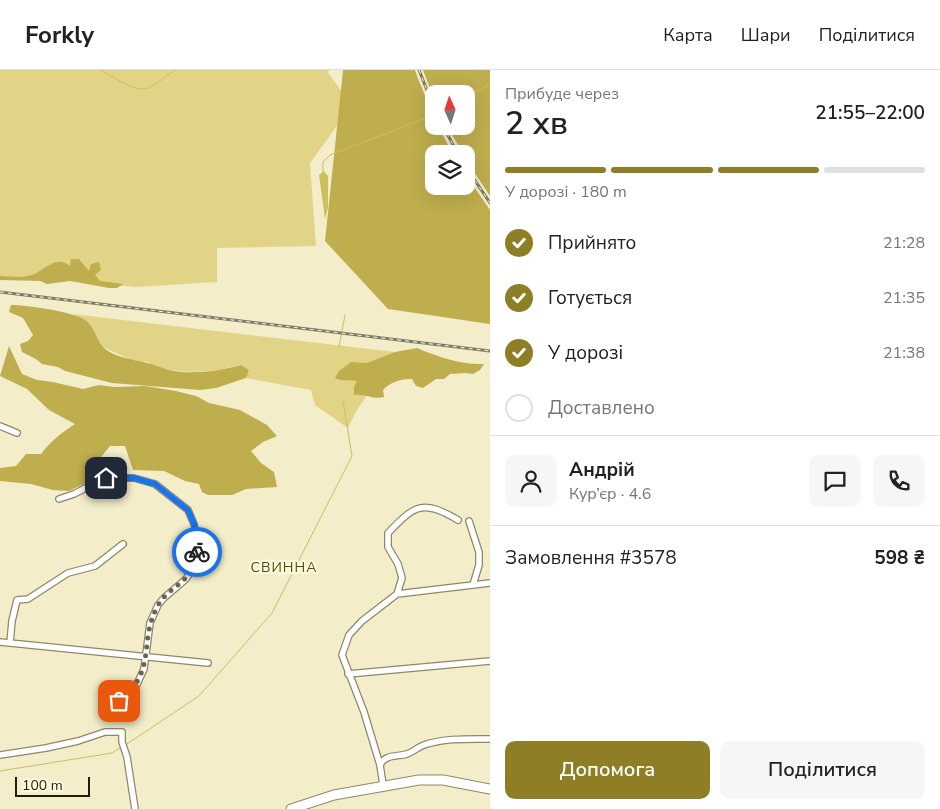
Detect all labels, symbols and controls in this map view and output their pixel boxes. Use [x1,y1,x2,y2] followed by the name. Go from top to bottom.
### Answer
[25,19,94,51] text: Forkly
[663,23,713,47] text: Карта
[741,23,791,47] text: Шари
[819,23,915,47] text: Поділитися
[505,83,619,105] text: Прибуде через
[425,85,475,135] north arrow
[425,85,475,195] map controls
[815,100,925,126] text: 21:55–22:00
[505,102,568,145] text: 2 хв
[425,145,475,195] button: layers
[505,181,627,203] text: У дорозі · 180 m
[505,229,533,257] icon: check
[548,230,636,256] text: Прийнято
[883,232,925,254] text: 21:28
[505,284,533,312] icon: check
[548,285,632,311] text: Готується
[883,287,925,309] text: 21:35
[505,339,533,367] icon: check
[548,340,623,366] text: У дорозі
[883,342,925,364] text: 21:38
[548,395,655,421] text: Доставлено
[505,455,557,507] button: person
[809,455,861,507] button: chat
[873,455,925,507] button: phone
[85,457,127,499] pin
[569,457,635,483] text: Андрій
[92,464,120,492] icon: home
[569,483,651,505] text: Кур’єр · 4.6
[172,527,222,577] courier
[183,538,211,566] icon: bike
[505,545,677,571] text: Замовлення #3578
[874,545,925,571] text: 598 ₴
[251,558,317,577] district label: СВИННА
[98,680,140,722] pin
[105,687,133,715] icon: bag
[505,741,710,799] button: Допомога
[720,741,925,799] button: Поділитися
[15,774,90,797] scale bar
[22,776,63,795] text: 100 m

